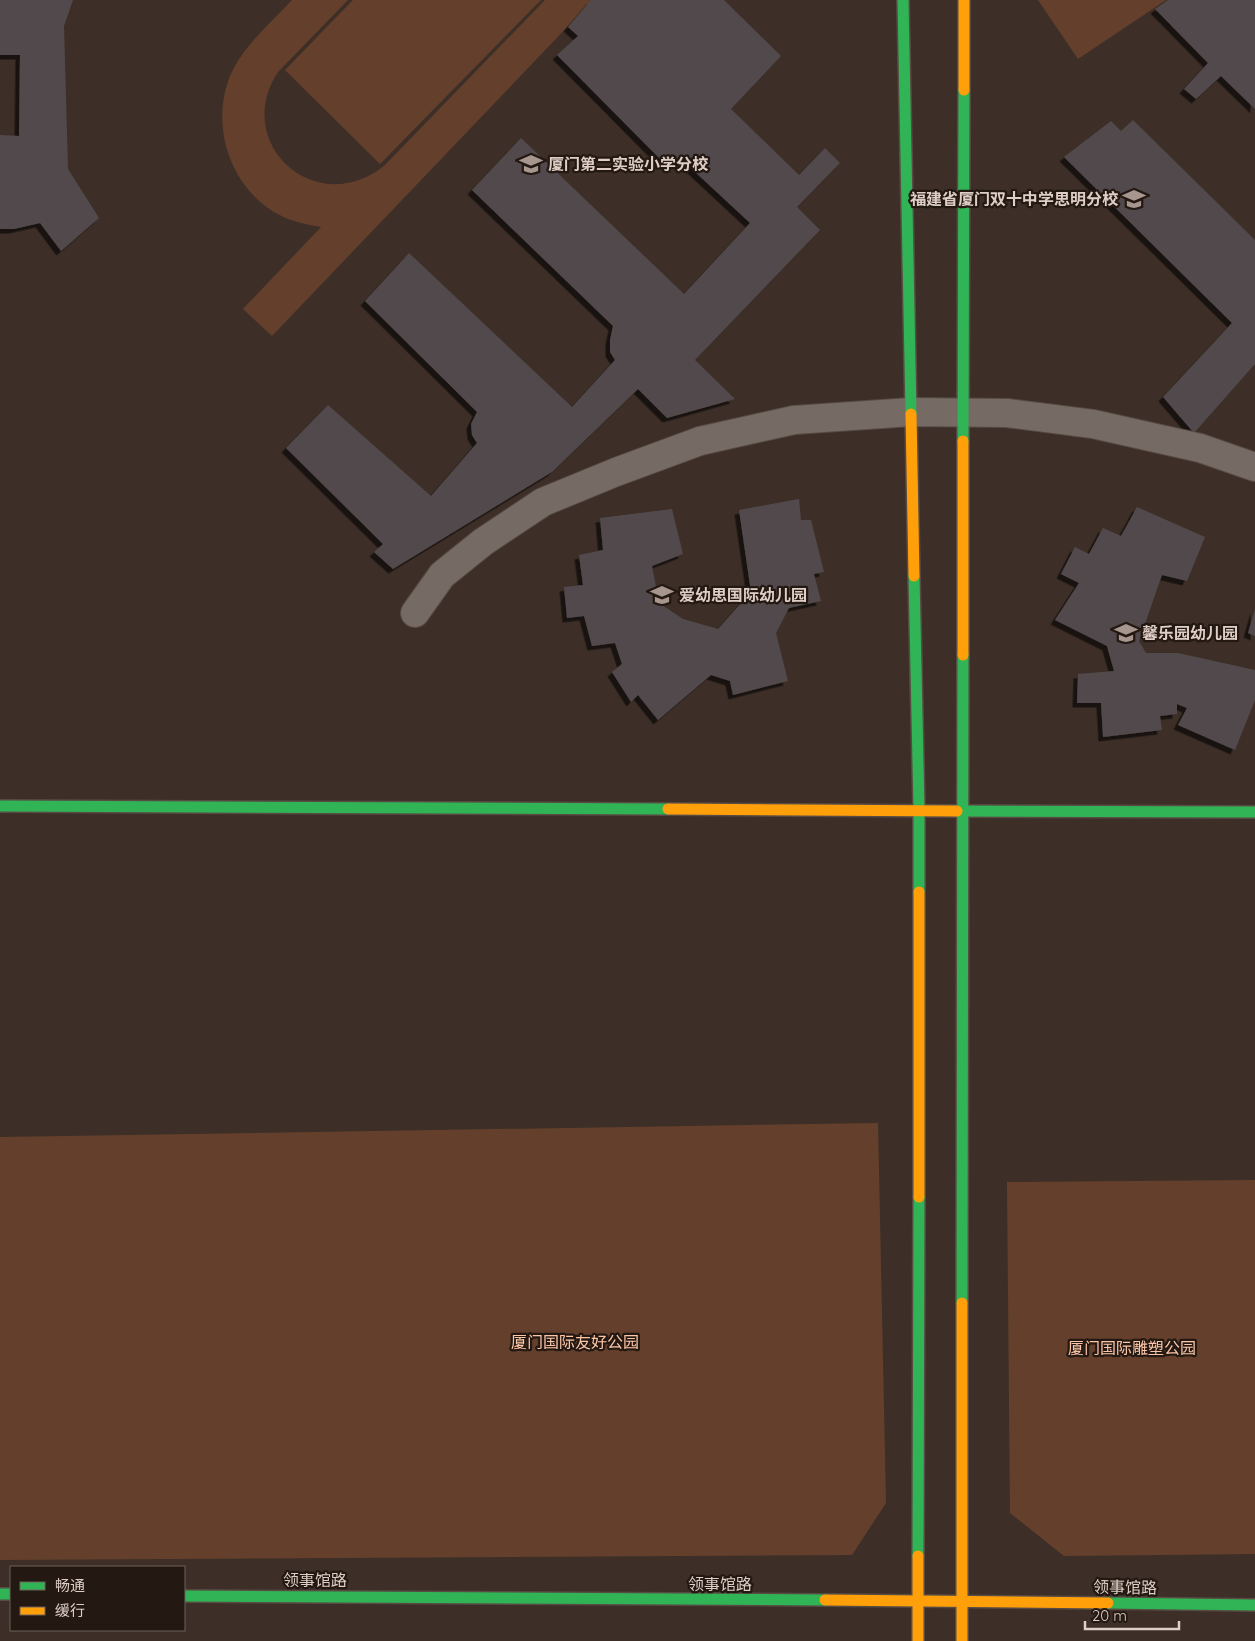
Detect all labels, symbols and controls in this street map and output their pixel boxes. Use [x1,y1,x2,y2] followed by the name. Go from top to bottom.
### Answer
[518,151,544,177] school or university icon: 厦门第二实验小学分校
[548,154,709,174] place label: 厦门第二实验小学分校
[1121,186,1147,212] school or university icon: 福建省厦门双十中学思明分校
[910,189,1119,209] place label: 福建省厦门双十中学思明分校
[649,582,675,608] school or university icon: 爱幼思国际幼儿园
[679,585,807,605] place label: 爱幼思国际幼儿园
[1113,620,1139,646] school or university icon: 馨乐园幼儿园
[1142,623,1238,643] place label: 馨乐园幼儿园
[511,1332,639,1352] park label: 厦门国际友好公园
[1068,1338,1196,1358] park label: 厦门国际雕塑公园
[10,1566,185,1631] legend
[283,1570,347,1590] street label: 领事馆路
[688,1574,752,1594] street label: 领事馆路
[55,1576,85,1595] text: 畅通
[1093,1576,1157,1598] street label: 领事馆路
[1085,1598,1179,1630] scale bar
[55,1601,85,1620] text: 缓行
[1092,1606,1127,1625] text: 20 m

